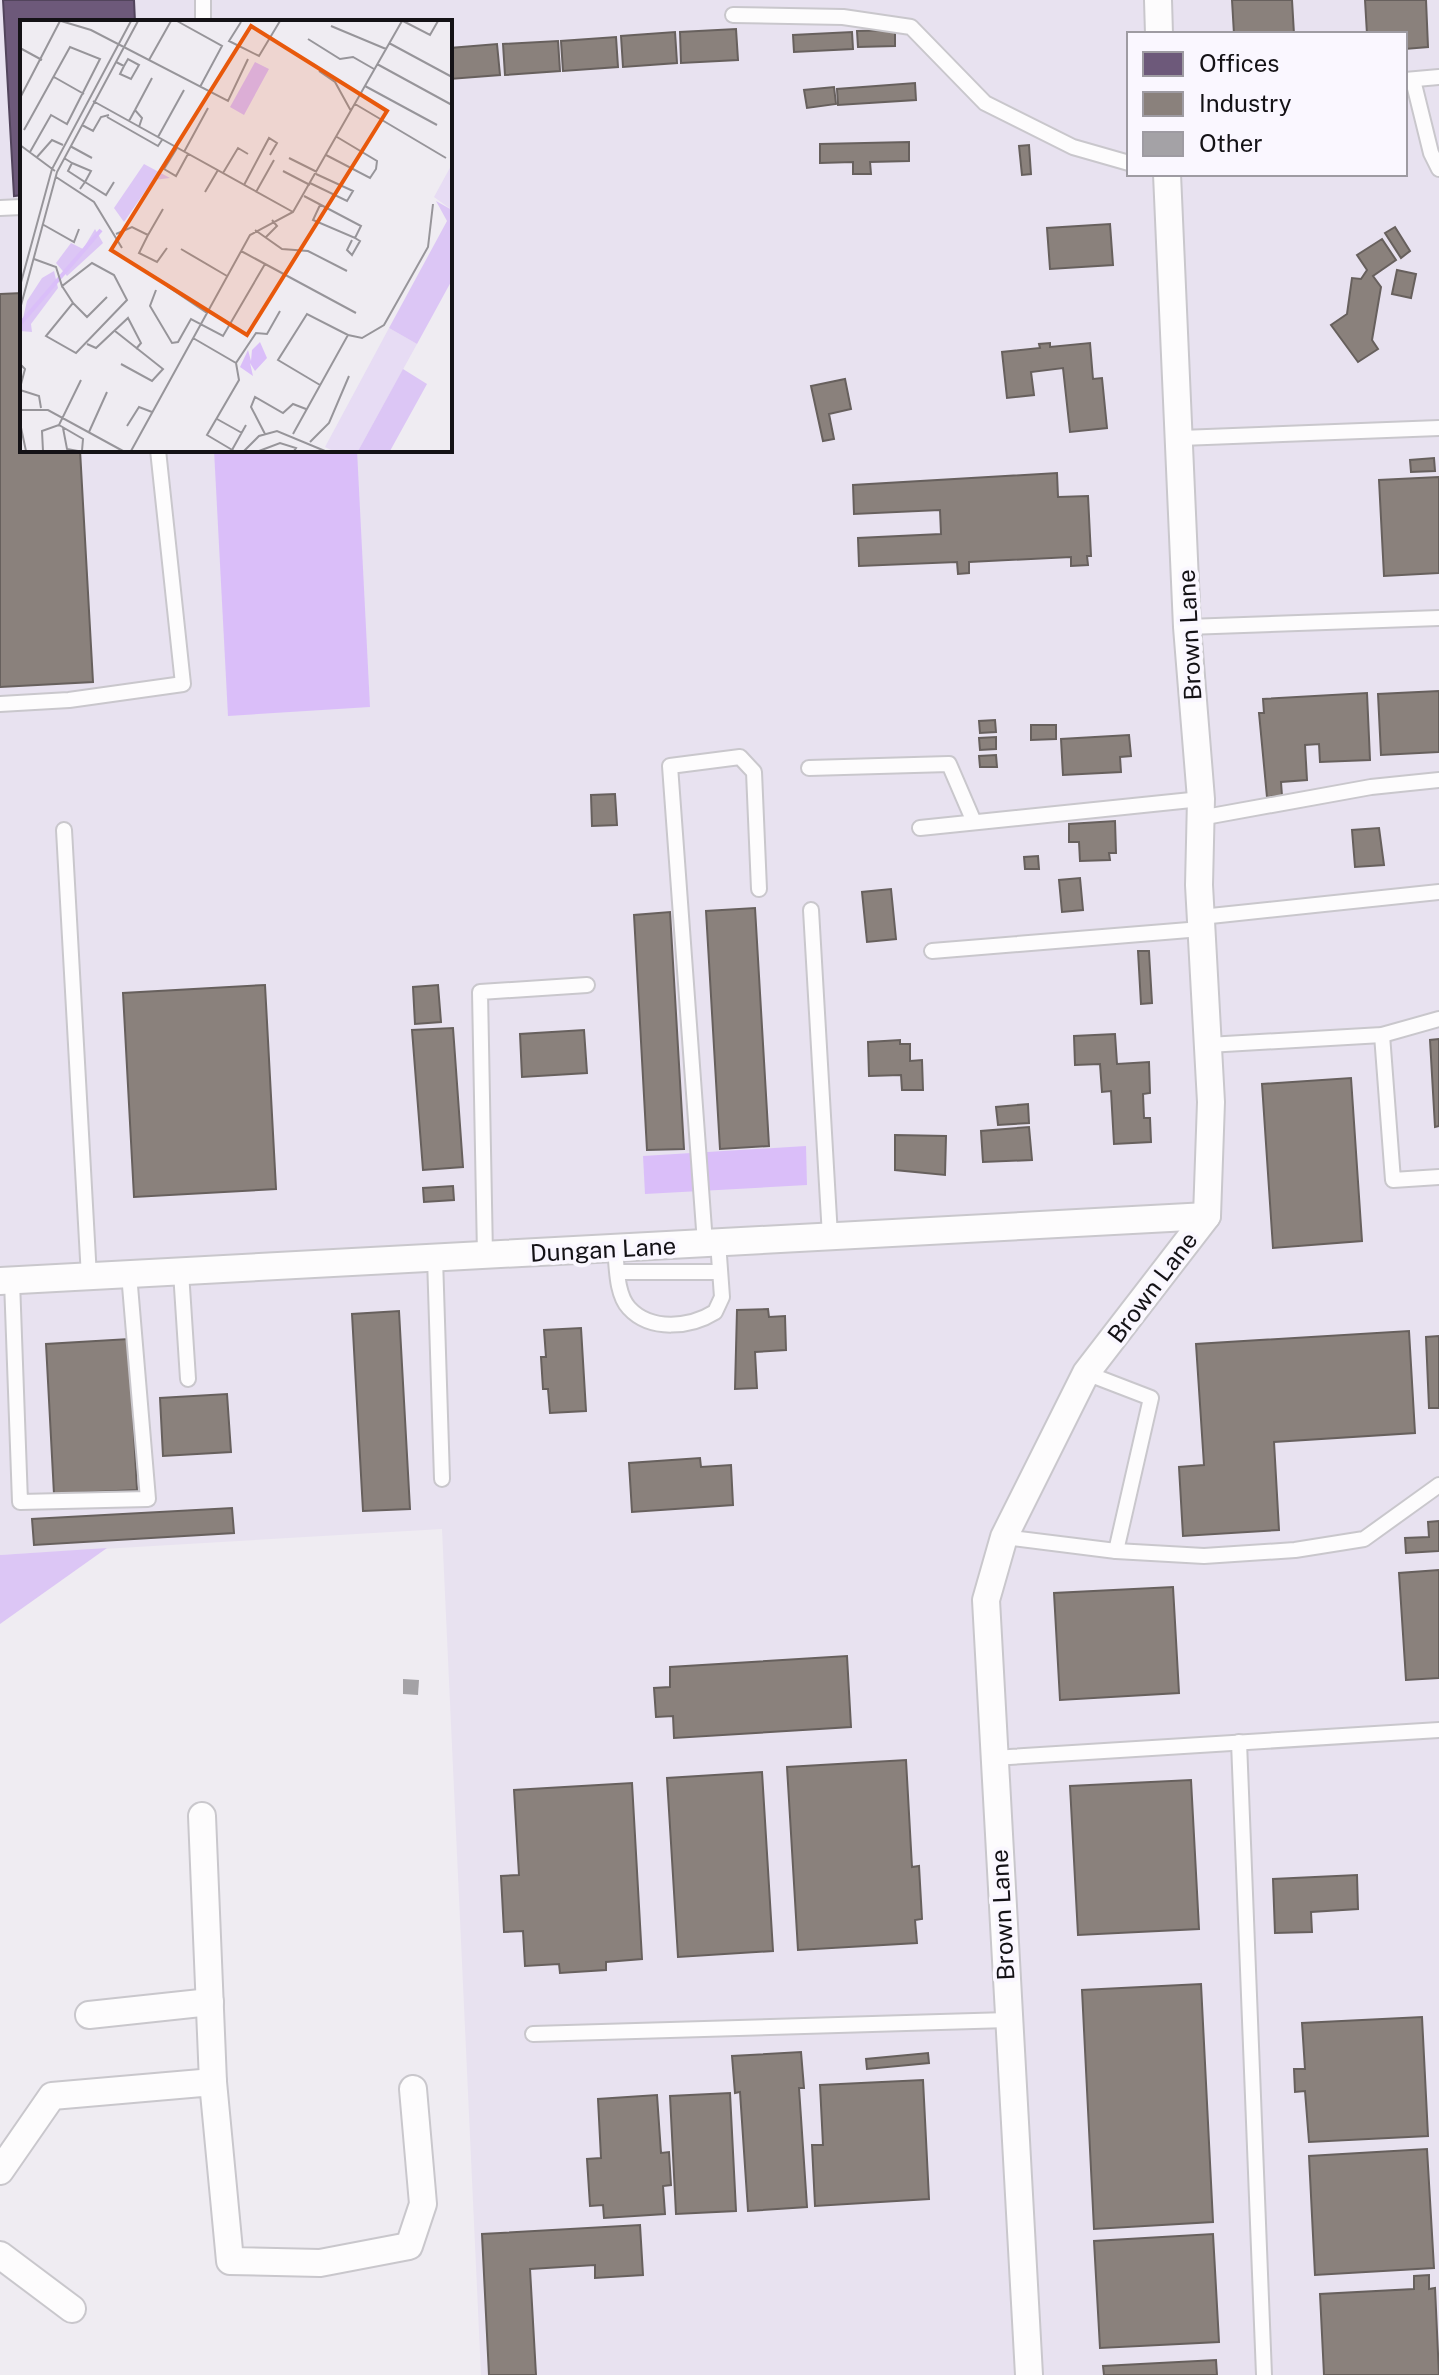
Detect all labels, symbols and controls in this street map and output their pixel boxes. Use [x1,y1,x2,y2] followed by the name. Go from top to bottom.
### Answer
[20,20,452,452] inset map
[1127,32,1407,176] legend
[1199,49,1279,77] text: Offices
[1199,89,1292,117] text: Industry
[1199,129,1263,157] text: Other
[1172,569,1206,701] street label: Brown Lane
[1101,1226,1203,1348] street label: Brown Lane
[529,1231,677,1267] street label: Dungan Lane
[985,1849,1019,1981] street label: Brown Lane

